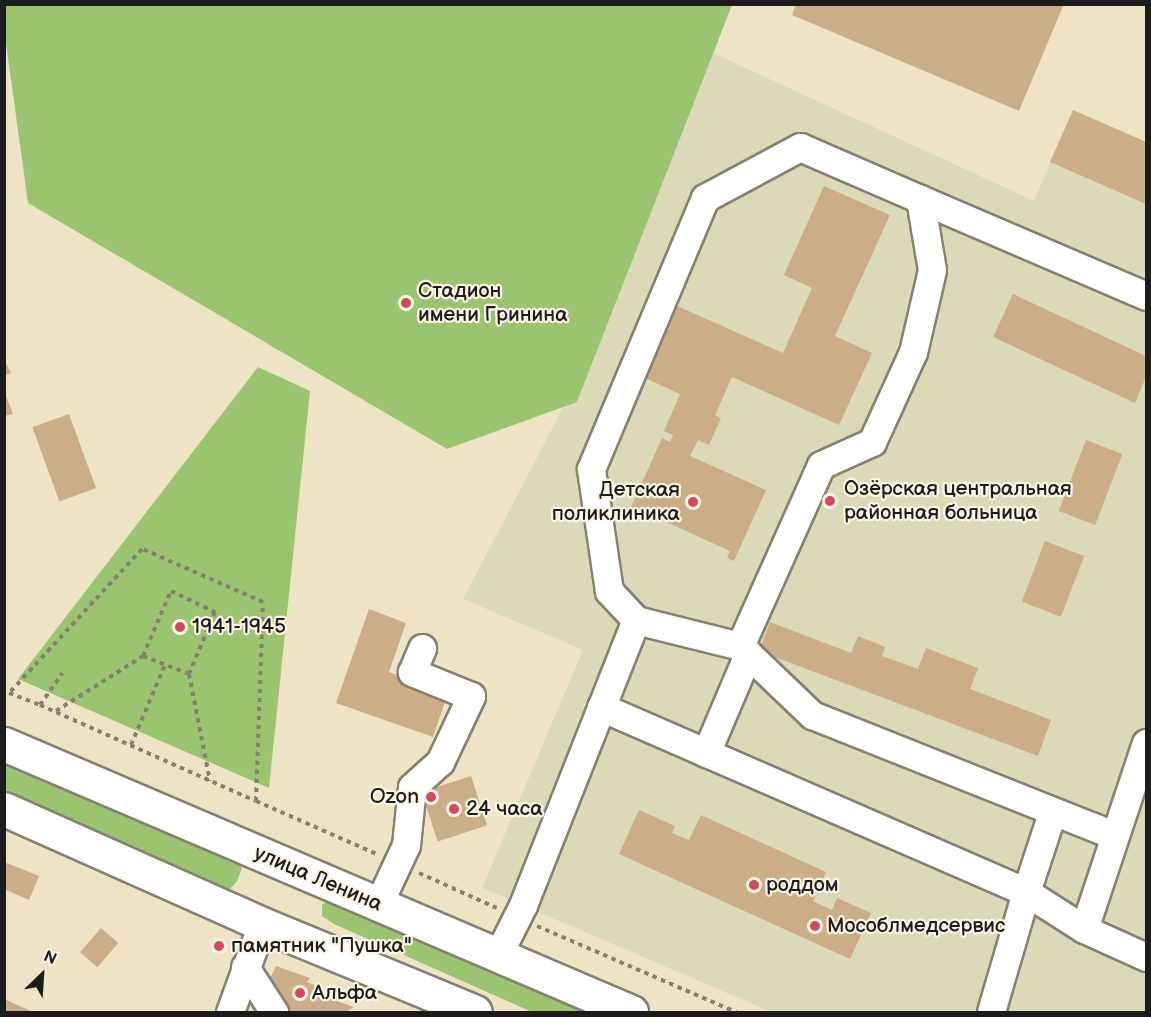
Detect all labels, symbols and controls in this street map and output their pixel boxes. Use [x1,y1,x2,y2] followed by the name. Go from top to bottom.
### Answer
[418,278,568,328] place label: Стадион имени Гринина
[399,296,413,310] marker: Стадион имени Гринина
[844,476,1072,526] place label: Озёрская центральная районная больница
[552,477,680,527] place label: Детская поликлиника
[821,492,839,510] marker: Озёрская центральная районная больница
[684,493,702,511] marker: Детская поликлиника
[192,614,286,640] place label: 1941-1945
[173,620,187,634] marker: 1941-1945
[370,784,419,810] place label: Ozon
[424,790,438,804] marker: Ozon
[466,796,543,822] place label: 24 часа
[447,802,461,816] marker: 24 часа
[250,841,386,917] street label: улица Ленина
[766,872,839,898] place label: роддом
[747,878,761,892] marker: роддом
[827,913,1005,939] place label: Мособлмедсервис
[808,919,822,933] marker: Мособлмедсервис
[231,933,412,959] place label: памятник "Пушка"
[212,939,226,953] marker: памятник "Пушка"
[12,945,72,1005] north arrow
[40,947,59,969] text: N
[312,980,377,1006] place label: Альфа
[293,986,307,1000] marker: Альфа

